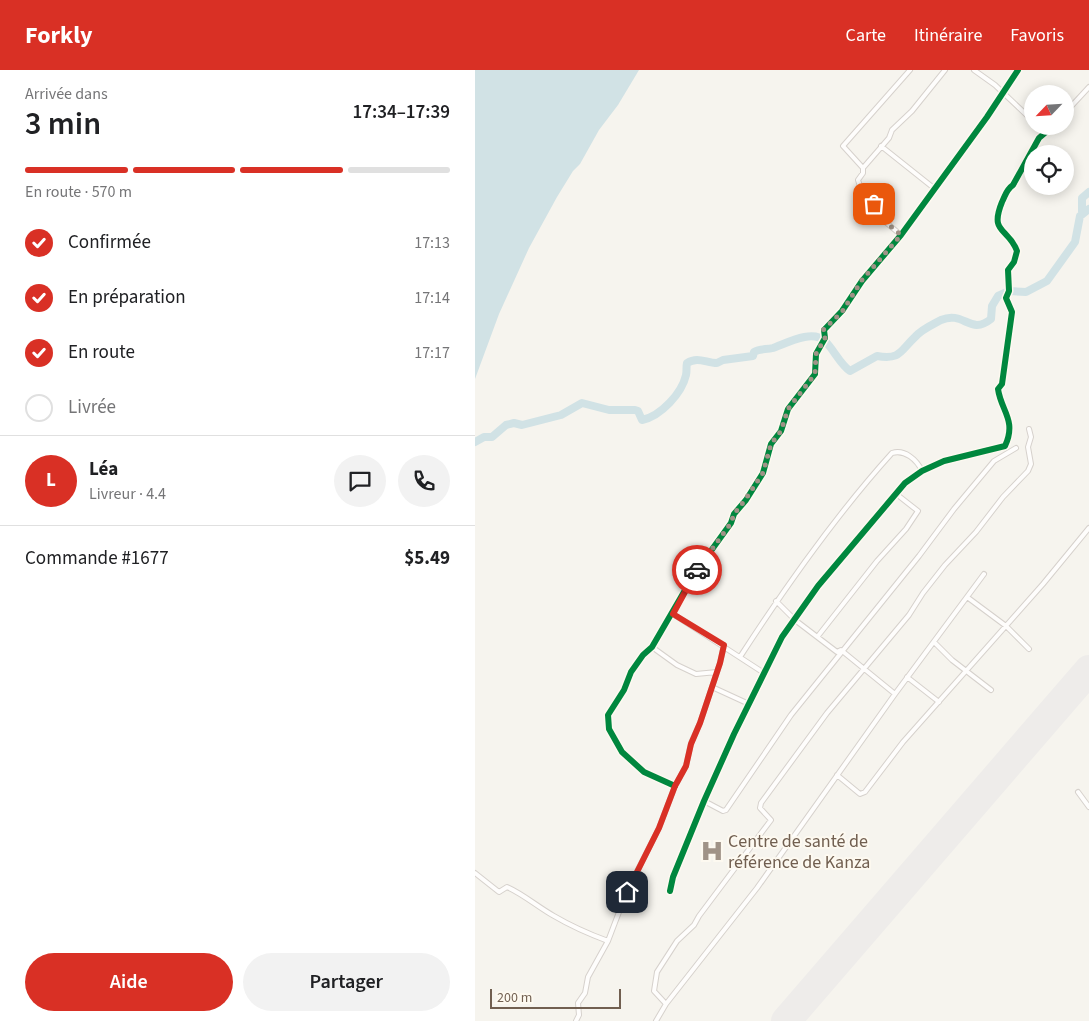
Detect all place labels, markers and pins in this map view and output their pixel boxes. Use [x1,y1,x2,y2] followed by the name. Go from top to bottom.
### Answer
[853,183,895,225] pin
[728,829,870,875] place label: Centre de santé de référence de Kanza
[699,838,725,864] hospital icon: Centre de santé de référence de Kanza
[606,871,648,913] pin

